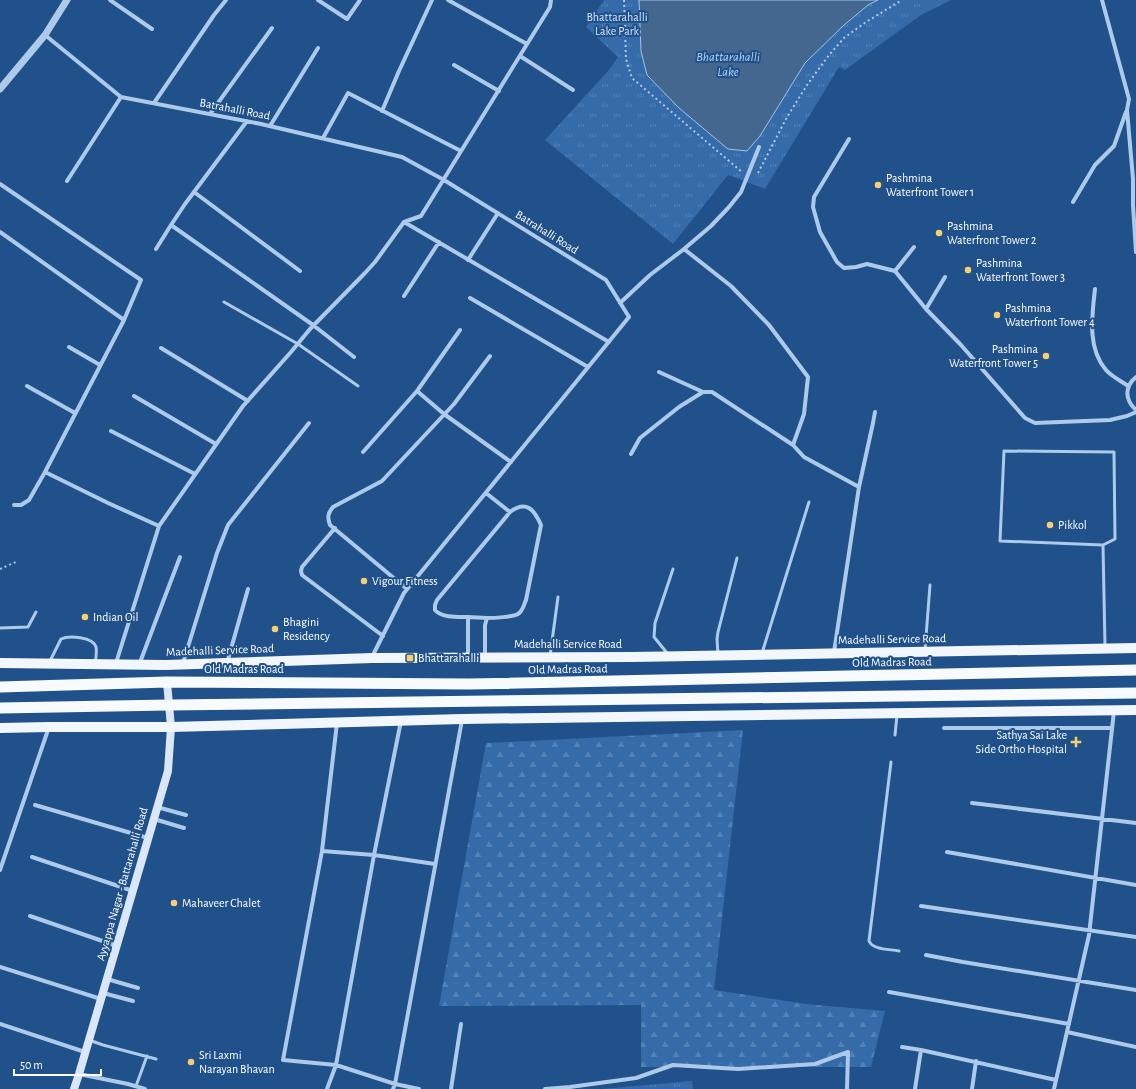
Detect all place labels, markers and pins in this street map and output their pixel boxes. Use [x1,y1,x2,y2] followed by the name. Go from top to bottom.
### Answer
[886,172,974,198] place label: Pashmina Waterfront Tower 1
[873,180,883,190] marker: Pashmina Waterfront Tower 1
[947,220,1037,246] place label: Pashmina Waterfront Tower 2
[934,228,944,238] marker: Pashmina Waterfront Tower 2
[976,257,1065,283] place label: Pashmina Waterfront Tower 3
[963,265,973,275] marker: Pashmina Waterfront Tower 3
[1005,302,1095,328] place label: Pashmina Waterfront Tower 4
[992,310,1002,320] marker: Pashmina Waterfront Tower 4
[949,343,1038,369] place label: Pashmina Waterfront Tower 5
[1041,351,1051,361] marker: Pashmina Waterfront Tower 5
[1058,519,1087,531] place label: Pikkol
[1045,520,1055,530] marker: Pikkol
[372,575,438,587] place label: Vigour Fitness
[359,576,369,586] marker: Vigour Fitness
[93,611,139,623] place label: Indian Oil
[80,612,90,622] marker: Indian Oil
[283,616,330,643] place label: Bhagini Residency
[270,624,280,634] marker: Bhagini Residency
[418,652,479,664] place label: Bhattarahalli
[405,653,415,663] marker: Bhattarahalli
[976,729,1067,755] place label: Sathya Sai Lake Side Ortho Hospital
[1070,736,1082,748] marker: Sathya Sai Lake Side Ortho Hospital
[182,897,261,909] place label: Mahaveer Chalet
[169,898,179,908] marker: Mahaveer Chalet
[199,1049,275,1076] place label: Sri Laxmi Narayan Bhavan
[186,1057,196,1067] marker: Sri Laxmi Narayan Bhavan

